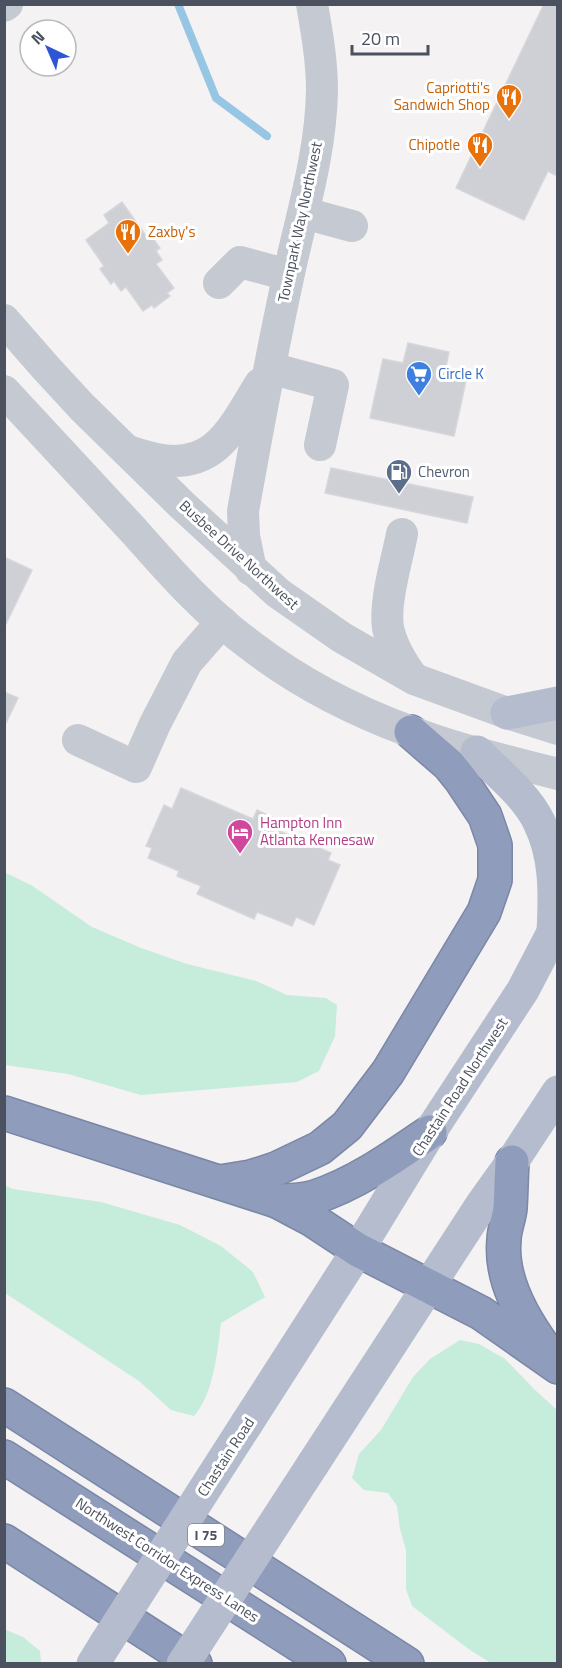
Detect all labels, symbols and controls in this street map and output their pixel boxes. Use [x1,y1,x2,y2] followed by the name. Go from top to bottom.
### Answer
[18,18,78,78] north arrow
[352,18,428,56] scale bar
[25,25,50,50] text: N
[361,25,400,52] text: 20 m
[394,76,490,116] place label: Capriotti's Sandwich Shop
[494,82,524,120] restaurant icon: Capriotti's Sandwich Shop
[465,130,495,168] restaurant icon: Chipotle
[408,133,460,156] place label: Chipotle
[271,139,328,304] street label: Townpark Way Northwest
[113,217,143,255] restaurant icon: Zaxby's
[148,220,195,243] place label: Zaxby's
[404,359,434,397] supermarket icon: Circle K
[438,362,484,385] place label: Circle K
[384,457,414,495] fuel station icon: Chevron
[418,460,470,483] place label: Chevron
[174,494,305,615] street label: Busbee Drive Northwest
[260,811,375,851] place label: Hampton Inn Atlanta Kennesaw
[225,817,255,855] hotel icon: Hampton Inn Atlanta Kennesaw
[406,1012,514,1161] street label: Chastain Road Northwest
[191,1412,260,1501] street label: Chastain Road
[71,1491,264,1628] street label: Northwest Corridor Express Lanes
[188,1524,224,1546] road number: I 75

